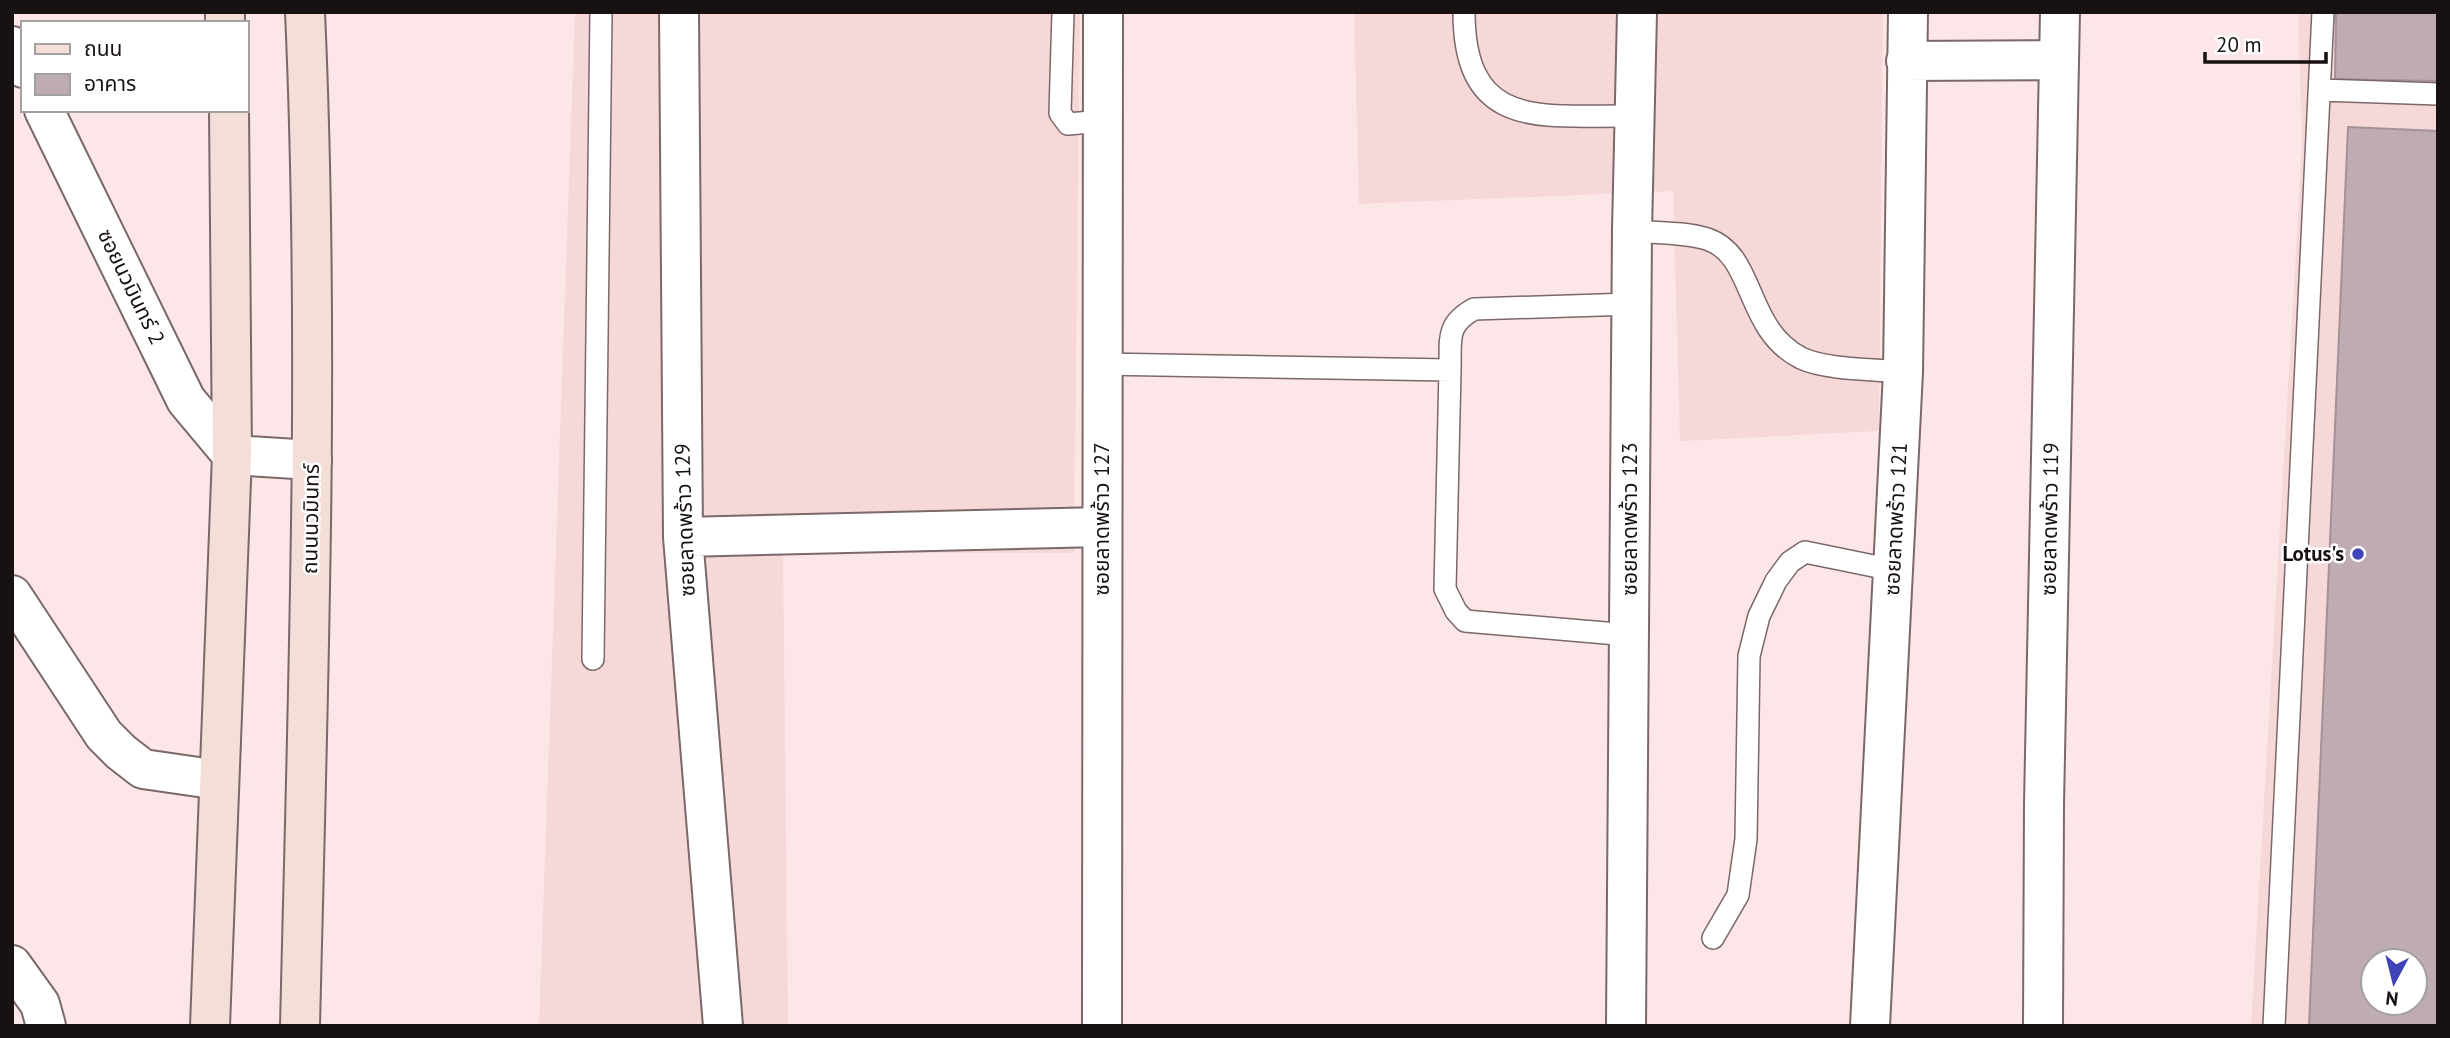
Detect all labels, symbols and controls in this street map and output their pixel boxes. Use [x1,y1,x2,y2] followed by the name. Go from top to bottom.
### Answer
[21,21,248,112] legend
[2205,21,2326,65] scale bar
[2216,31,2262,58] text: 20 m
[84,35,122,62] text: ถนน
[84,70,136,97] text: อาคาร
[92,225,171,349] street label: ซอยนวมินทร์ 2
[1088,442,1115,596] street label: ซอยลาดพร้าว 127
[1616,442,1643,596] street label: ซอยลาดพร้าว 123
[1878,442,1913,596] street label: ซอยลาดพร้าว 121
[2035,442,2064,596] street label: ซอยลาดพร้าว 119
[668,443,701,597] street label: ซอยลาดพร้าว 129
[296,463,325,574] street label: ถนนนวมินทร์
[2283,540,2344,567] place label: Lotus's
[2350,546,2366,562] marker: Lotus's
[2359,947,2429,1017] north arrow
[2384,986,2400,1012] text: N

